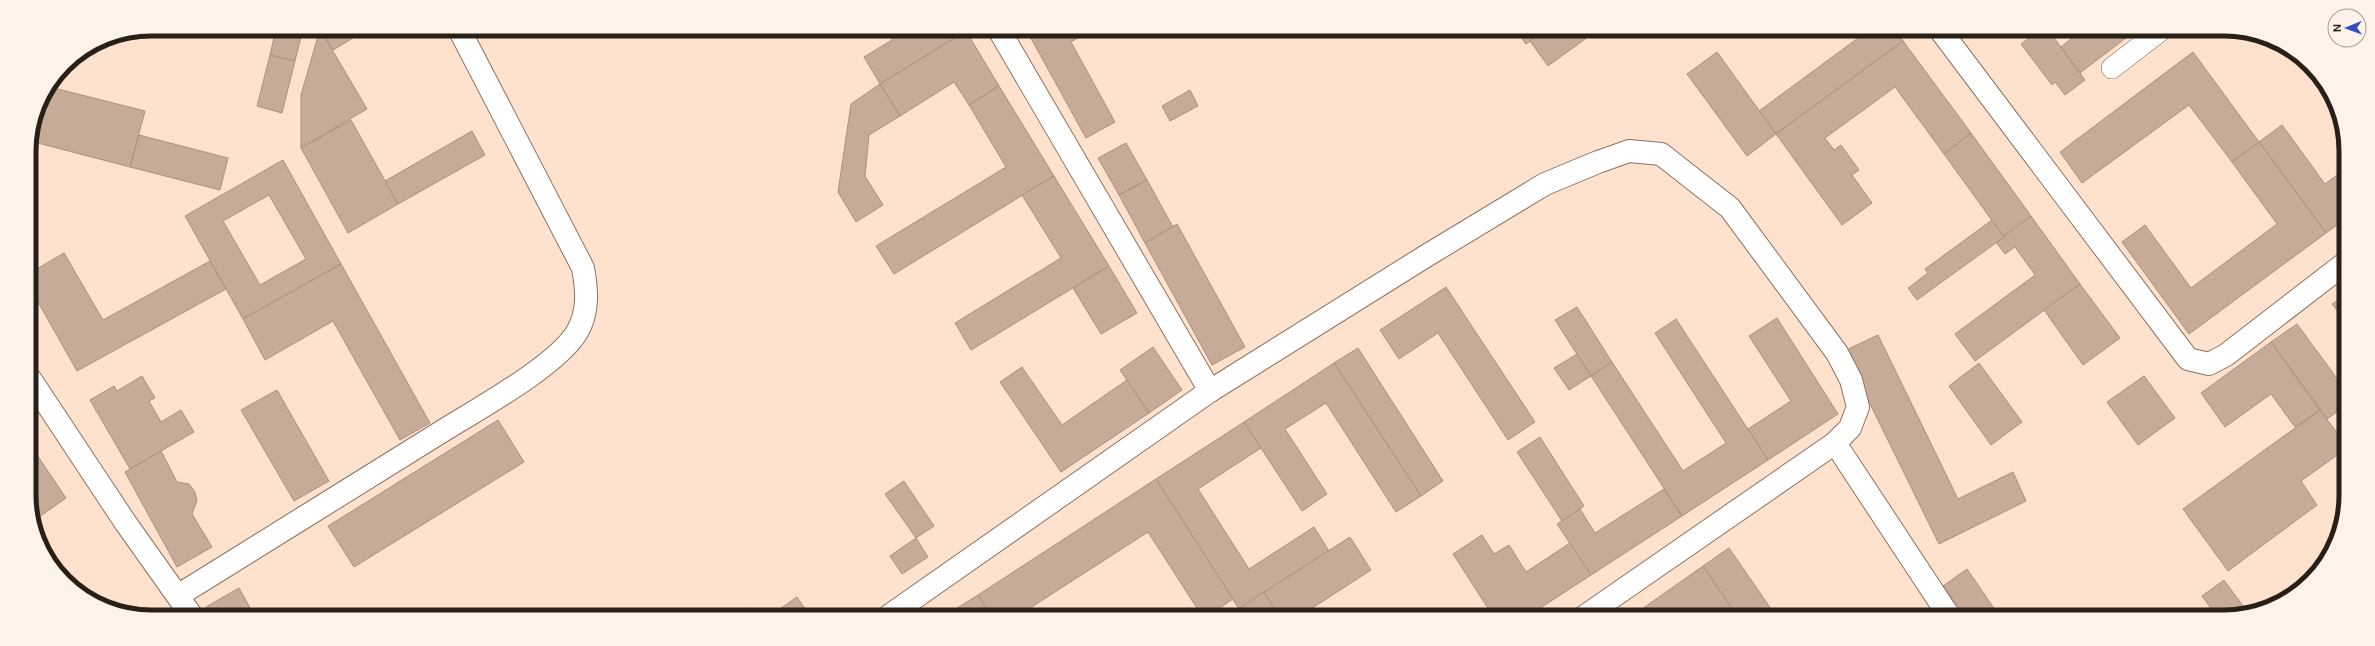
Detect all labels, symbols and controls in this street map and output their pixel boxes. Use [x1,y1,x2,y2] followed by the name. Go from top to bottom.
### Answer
[2327,8,2367,48] north arrow
[2330,24,2344,32] text: N

